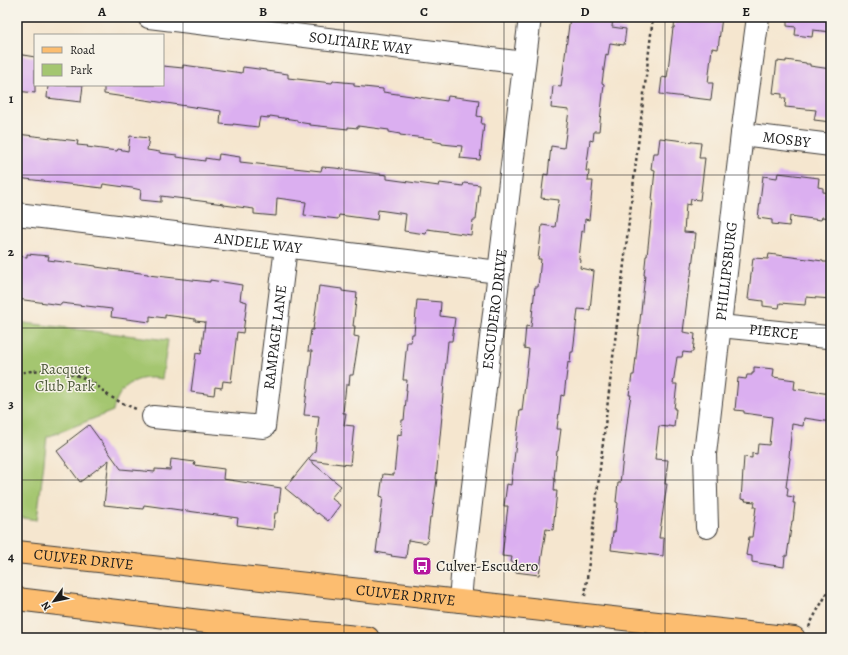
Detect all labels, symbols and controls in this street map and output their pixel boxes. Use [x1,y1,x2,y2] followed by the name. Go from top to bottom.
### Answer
[97,3,107,20] text: A
[259,3,267,20] text: B
[420,3,428,20] text: C
[580,3,590,20] text: D
[742,3,750,20] text: E
[308,27,414,59] street label: SOLITAIRE WAY
[34,34,164,86] legend
[70,42,96,58] text: Road
[70,62,93,78] text: Park
[9,90,14,107] text: 1
[762,127,813,152] street label: MOSBY
[710,221,742,322] street label: PHILLIPSBURG
[213,228,304,258] street label: ANDELE WAY
[8,243,15,260] text: 2
[477,248,512,371] street label: ESCUDERO DRIVE
[259,284,291,391] street label: RAMPAGE LANE
[748,319,800,344] street label: PIERCE
[35,359,95,396] park label: Racquet Club Park
[8,395,14,412] text: 3
[33,544,134,575] street label: CULVER DRIVE
[8,548,14,565] text: 4
[411,555,433,577] bus stop icon: Culver-Escudero
[436,556,538,576] place label: Culver-Escudero
[355,580,456,610] street label: CULVER DRIVE
[34,581,74,621] north arrow
[38,599,55,614] text: N

